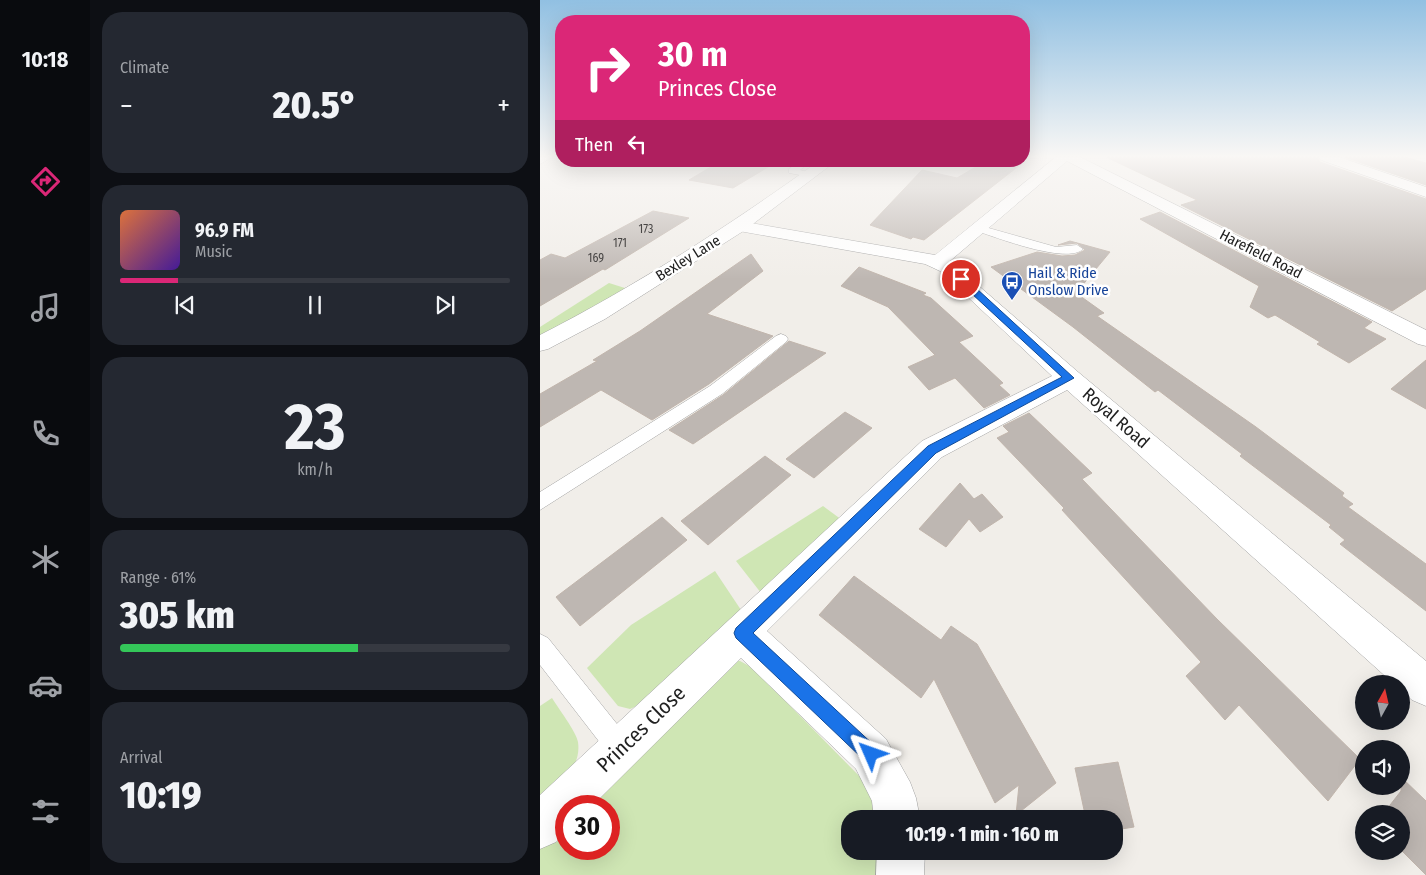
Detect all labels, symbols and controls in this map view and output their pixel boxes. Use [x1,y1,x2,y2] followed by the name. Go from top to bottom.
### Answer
[658,33,728,75] text: 30 m
[575,35,640,100] icon: right
[22,46,68,73] text: 10:18
[120,58,169,77] text: Climate
[658,75,777,102] text: Princes Close
[273,82,357,128] text: 20.5°
[120,89,133,122] text: −
[497,89,510,122] text: +
[623,130,651,158] icon: left
[575,133,613,156] text: Then
[28,164,63,199] icon: directions
[195,219,254,242] text: 96.9 FM
[639,222,653,236] house number: 173
[1217,225,1305,283] street label: Harefield Road
[652,231,724,285] street label: Bexley Lane
[613,236,627,250] house number: 171
[195,242,232,261] text: Music
[588,251,604,265] house number: 169
[940,258,982,300] pin
[1028,264,1109,299] place label: Hail & Ride Onslow Drive
[947,265,975,293] icon: arrive
[1000,270,1024,301] bus stop icon: Hail & Ride Onslow Drive
[28,290,63,325] icon: music
[171,291,199,319] icon: previous
[301,291,329,319] icon: pause
[431,291,459,319] icon: next
[1078,383,1154,453] street label: Royal Road
[285,388,345,466] text: 23
[28,416,63,451] icon: phone
[297,460,333,479] text: km/h
[28,542,63,577] icon: climate
[120,568,196,587] text: Range · 61%
[120,592,235,638] text: 305 km
[28,668,63,703] icon: car
[1355,675,1410,730] north arrow
[1355,675,1410,860] map controls
[591,680,691,778] street label: Princes Close
[844,727,896,779] position arrow
[1355,740,1410,795] button: sound
[120,748,162,767] text: Arrival
[120,772,202,818] text: 10:19
[28,794,63,829] icon: filters
[555,795,620,860] speed limit sign: 30
[1355,805,1410,860] button: layers
[905,823,1059,846] text: 10:19 · 1 min · 160 m

